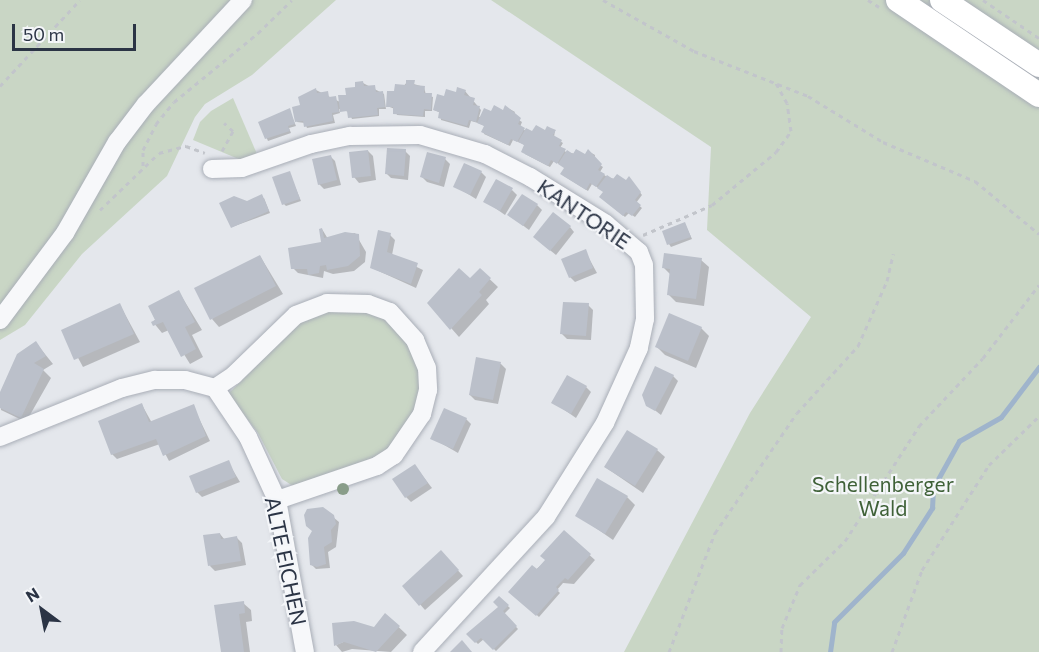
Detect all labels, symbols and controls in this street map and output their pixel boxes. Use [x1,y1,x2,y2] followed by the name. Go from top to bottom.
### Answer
[15,12,140,50] scale bar
[23,23,64,45] text: 50 m
[533,174,635,254] street label: KANTORIE
[812,471,954,521] park label: Schellenberger Wald
[260,494,312,628] street label: ALTE EICHEN
[12,580,72,640] north arrow
[22,583,42,606] text: N

